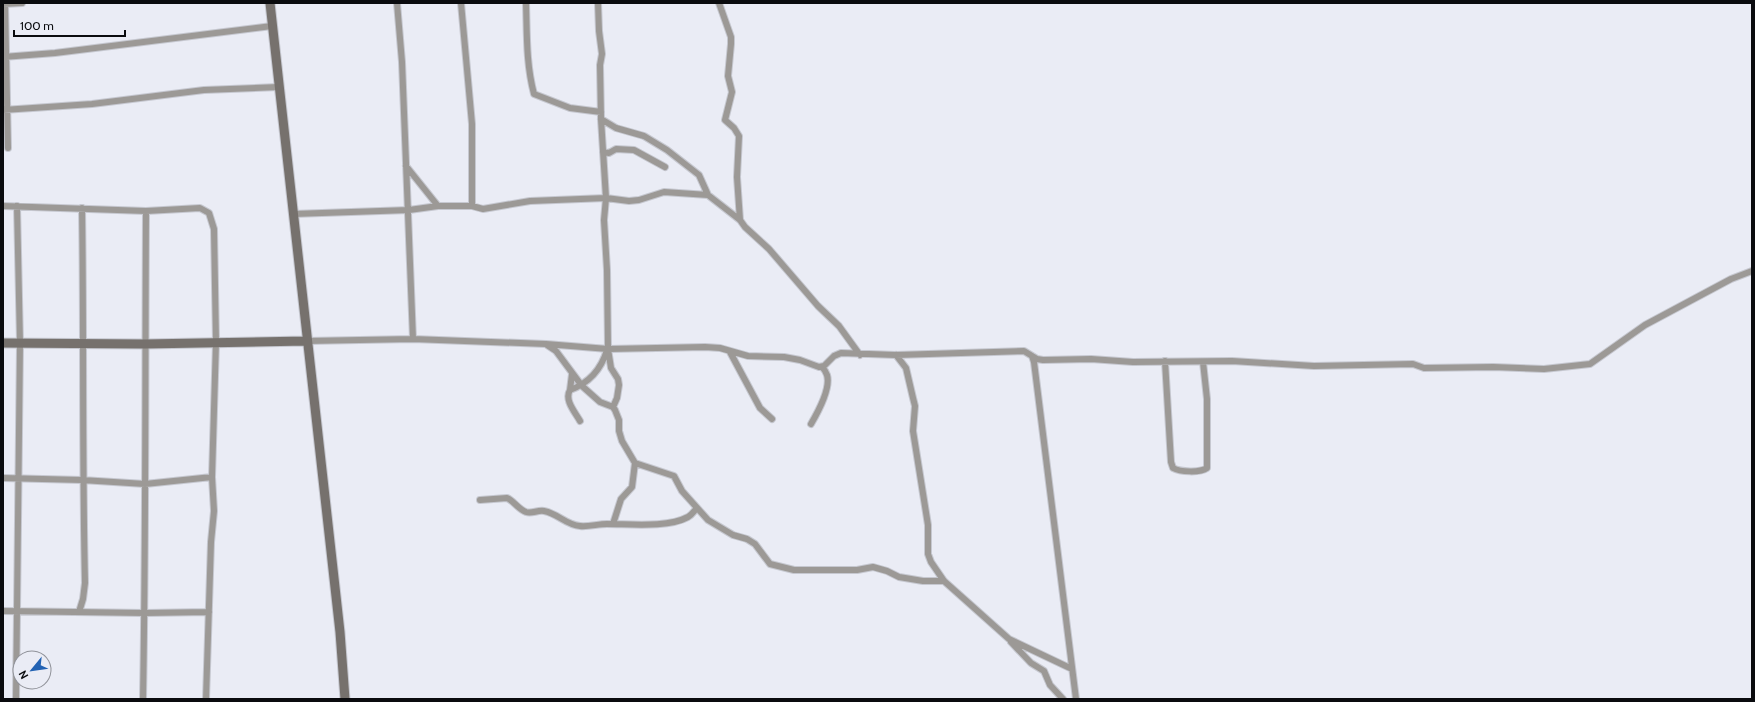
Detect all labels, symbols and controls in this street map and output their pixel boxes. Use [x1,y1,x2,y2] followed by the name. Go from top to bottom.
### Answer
[14,12,125,38] scale bar
[20,18,54,33] text: 100 m
[12,650,52,690] north arrow
[15,668,31,682] text: N

